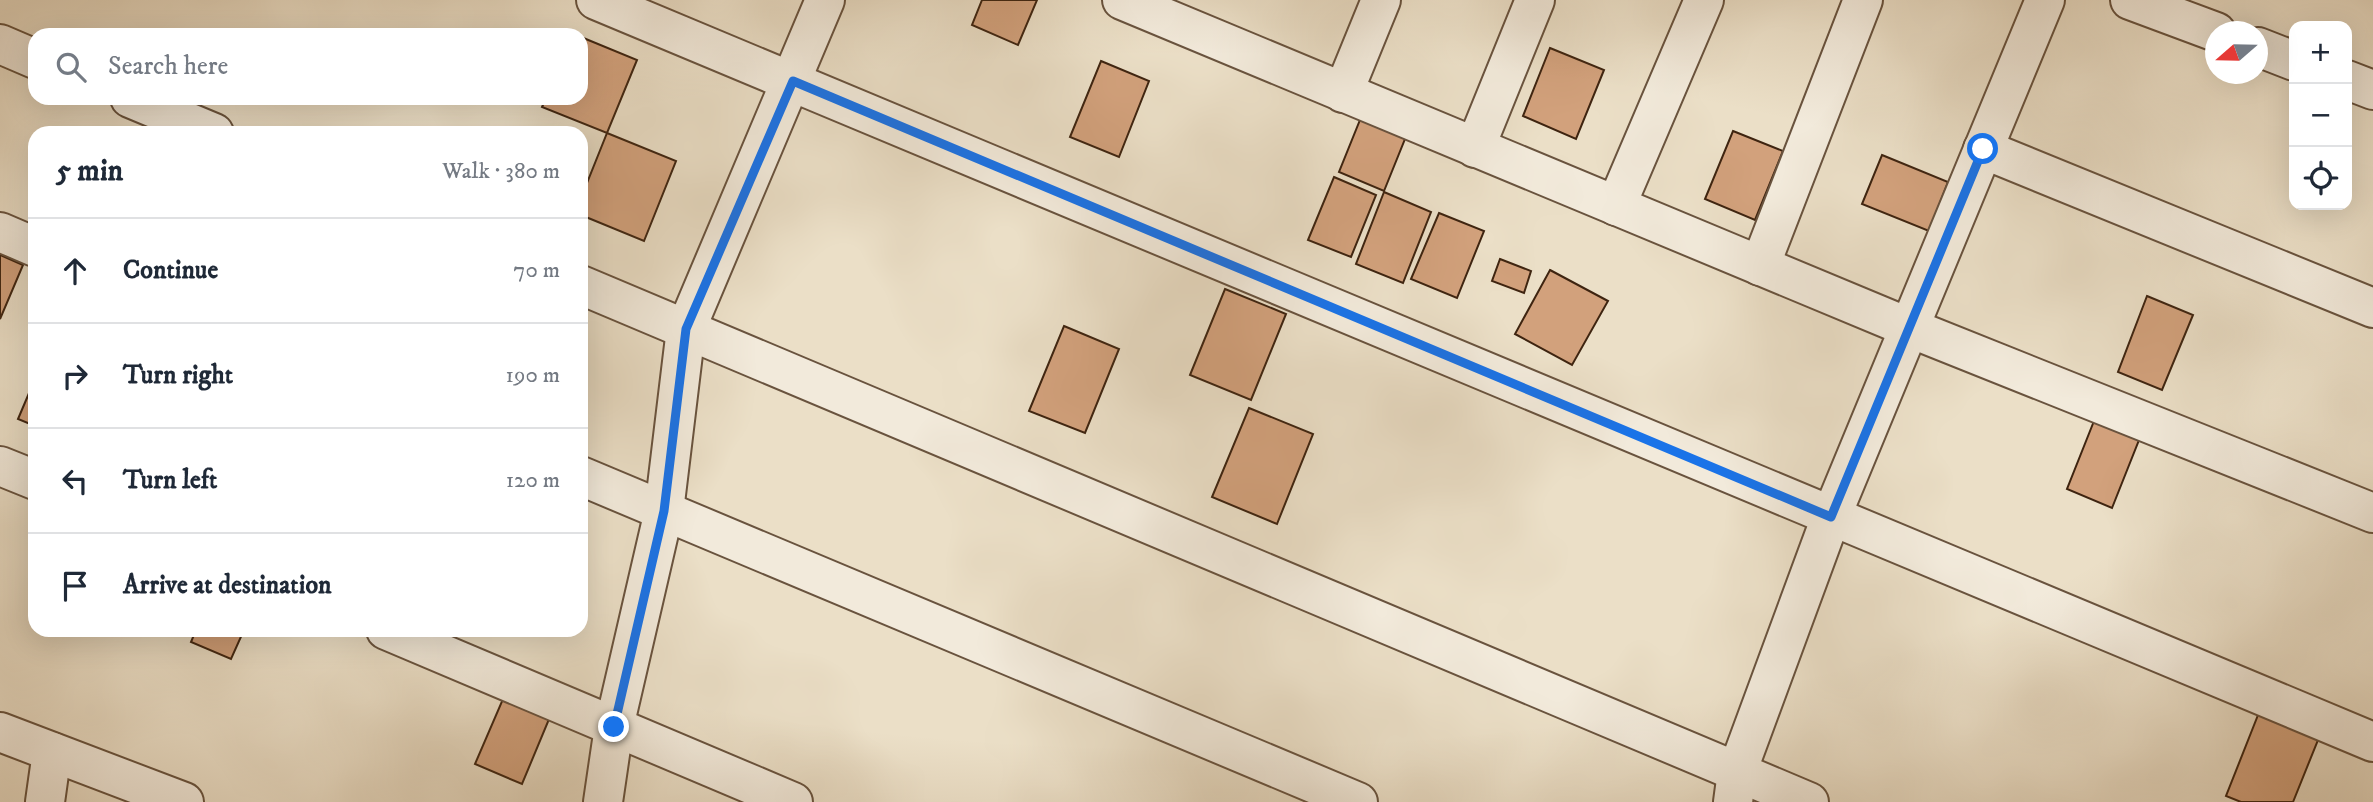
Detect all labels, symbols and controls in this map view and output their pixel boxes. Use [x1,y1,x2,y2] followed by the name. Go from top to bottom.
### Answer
[2205,21,2268,84] north arrow
[2289,21,2352,210] map controls
[2289,21,2352,84] button: +
[28,28,588,105] search box
[52,48,90,86] icon: search
[108,50,228,83] text: Search here
[2289,84,2352,147] button: −
[1967,133,1998,164] route start
[2289,147,2352,210] button: locate
[56,153,123,190] text: 5 min
[442,157,560,186] text: Walk · 380 m
[56,252,94,290] icon: ahead
[123,254,218,287] text: Continue
[513,256,560,285] text: 70 m
[56,357,94,395] icon: right
[123,359,233,392] text: Turn right
[506,361,560,390] text: 190 m
[56,462,94,500] icon: left
[123,464,217,497] text: Turn left
[506,466,560,495] text: 120 m
[56,567,94,605] icon: arrive
[123,569,332,602] text: Arrive at destination
[598,711,629,742] route end

